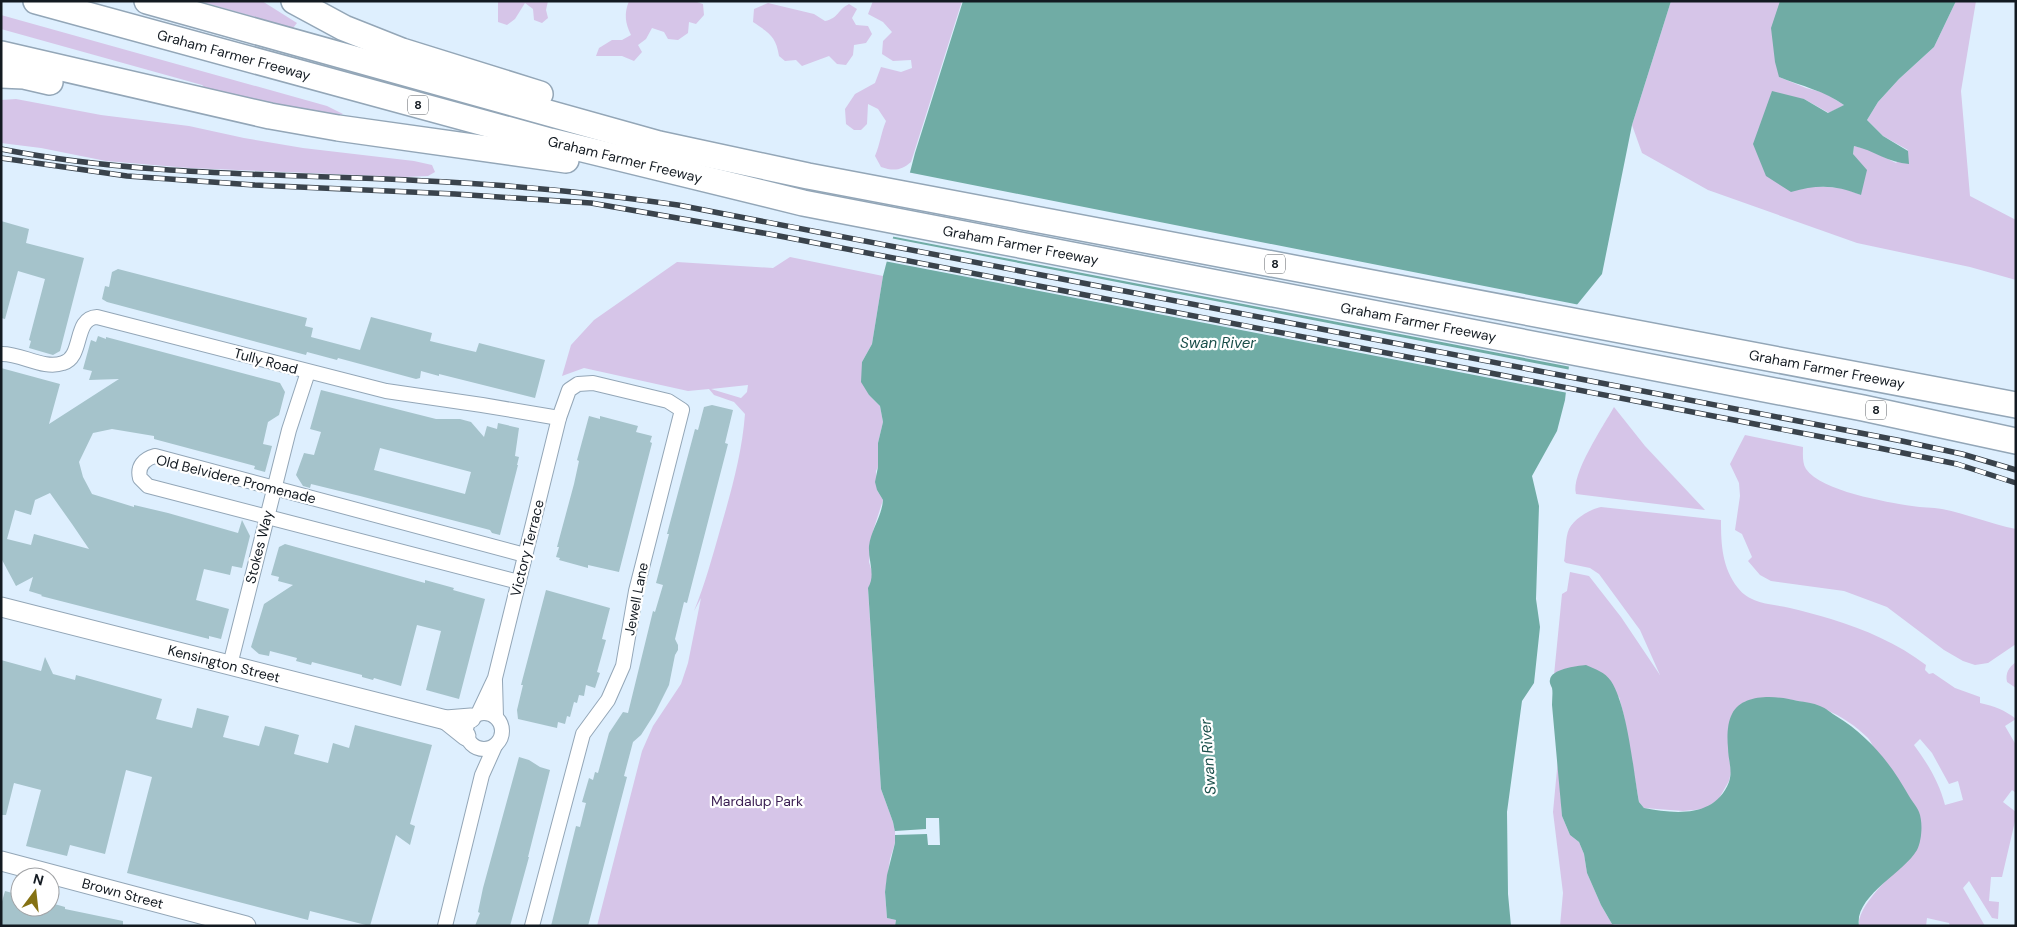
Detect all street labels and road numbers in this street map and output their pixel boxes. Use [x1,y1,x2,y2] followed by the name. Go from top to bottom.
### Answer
[155,25,313,84] street label: Graham Farmer Freeway
[408,96,428,114] road number: 8
[546,132,704,187] street label: Graham Farmer Freeway
[941,221,1100,269] street label: Graham Farmer Freeway
[1265,254,1285,274] road number: 8
[1339,298,1498,346] street label: Graham Farmer Freeway
[232,344,300,378] street label: Tully Road
[1747,346,1906,393] street label: Graham Farmer Freeway
[1866,400,1886,420] road number: 8
[154,450,318,508] street label: Old Belvidere Promenade
[506,498,548,598] street label: Victory Terrace
[241,508,277,586] street label: Stokes Way
[620,561,652,637] street label: Jewell Lane
[166,641,282,686] street label: Kensington Street
[80,874,166,913] street label: Brown Street

